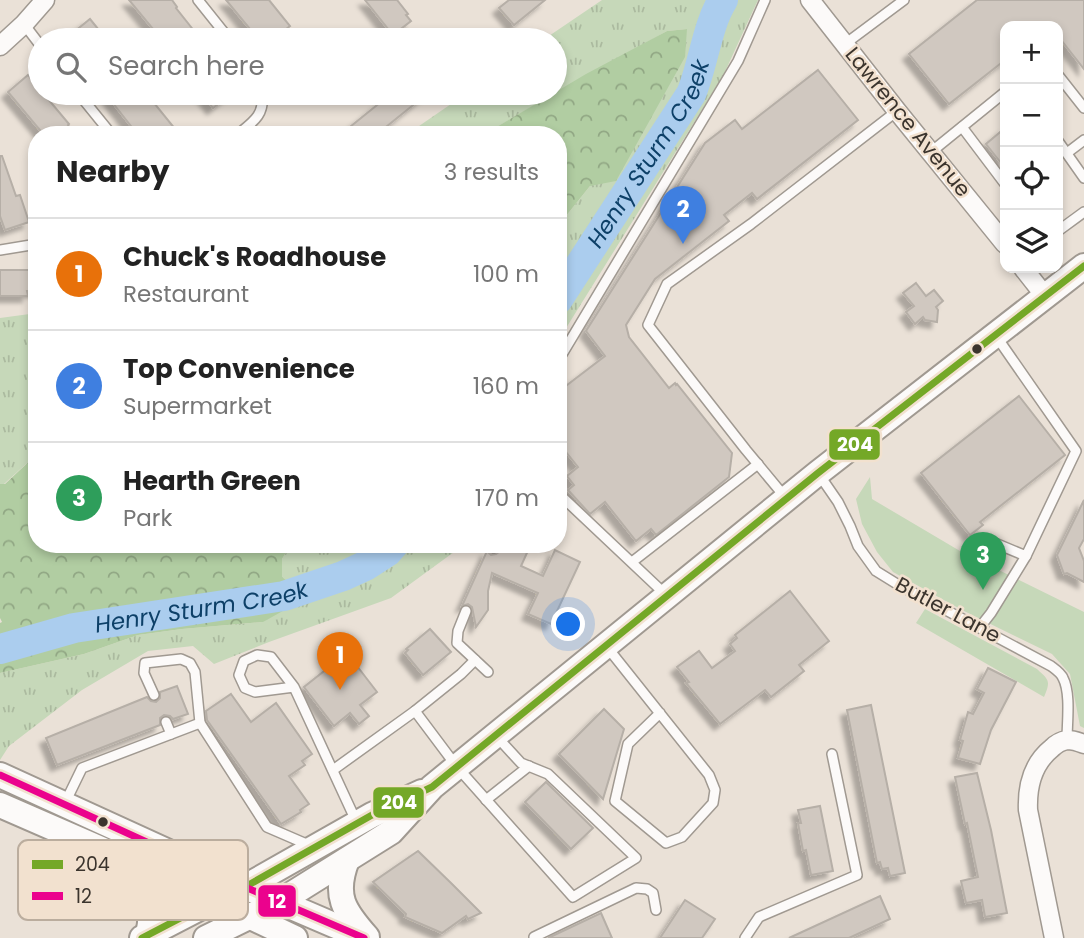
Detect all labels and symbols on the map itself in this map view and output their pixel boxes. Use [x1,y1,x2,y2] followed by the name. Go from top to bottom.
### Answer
[839,41,978,203] street label: Lawrence Avenue
[579,55,717,254] water label: Henry Sturm Creek
[660,186,706,244] pin: 2
[970,342,984,356] unlabelled marker
[828,428,881,461] line badge: 204
[837,431,873,458] text: 204
[960,532,1006,590] pin: 3
[891,570,1006,649] street label: Butler Lane
[93,573,313,641] water label: Henry Sturm Creek
[551,607,585,641] your location
[317,632,363,690] pin: 1
[372,786,425,819] line badge: 204
[381,789,417,816] text: 204
[96,815,110,829] unlabelled marker
[18,840,248,920] legend
[75,851,110,878] text: 204
[75,883,92,910] text: 12
[257,884,297,918] line badge: 12
[268,888,286,915] text: 12

